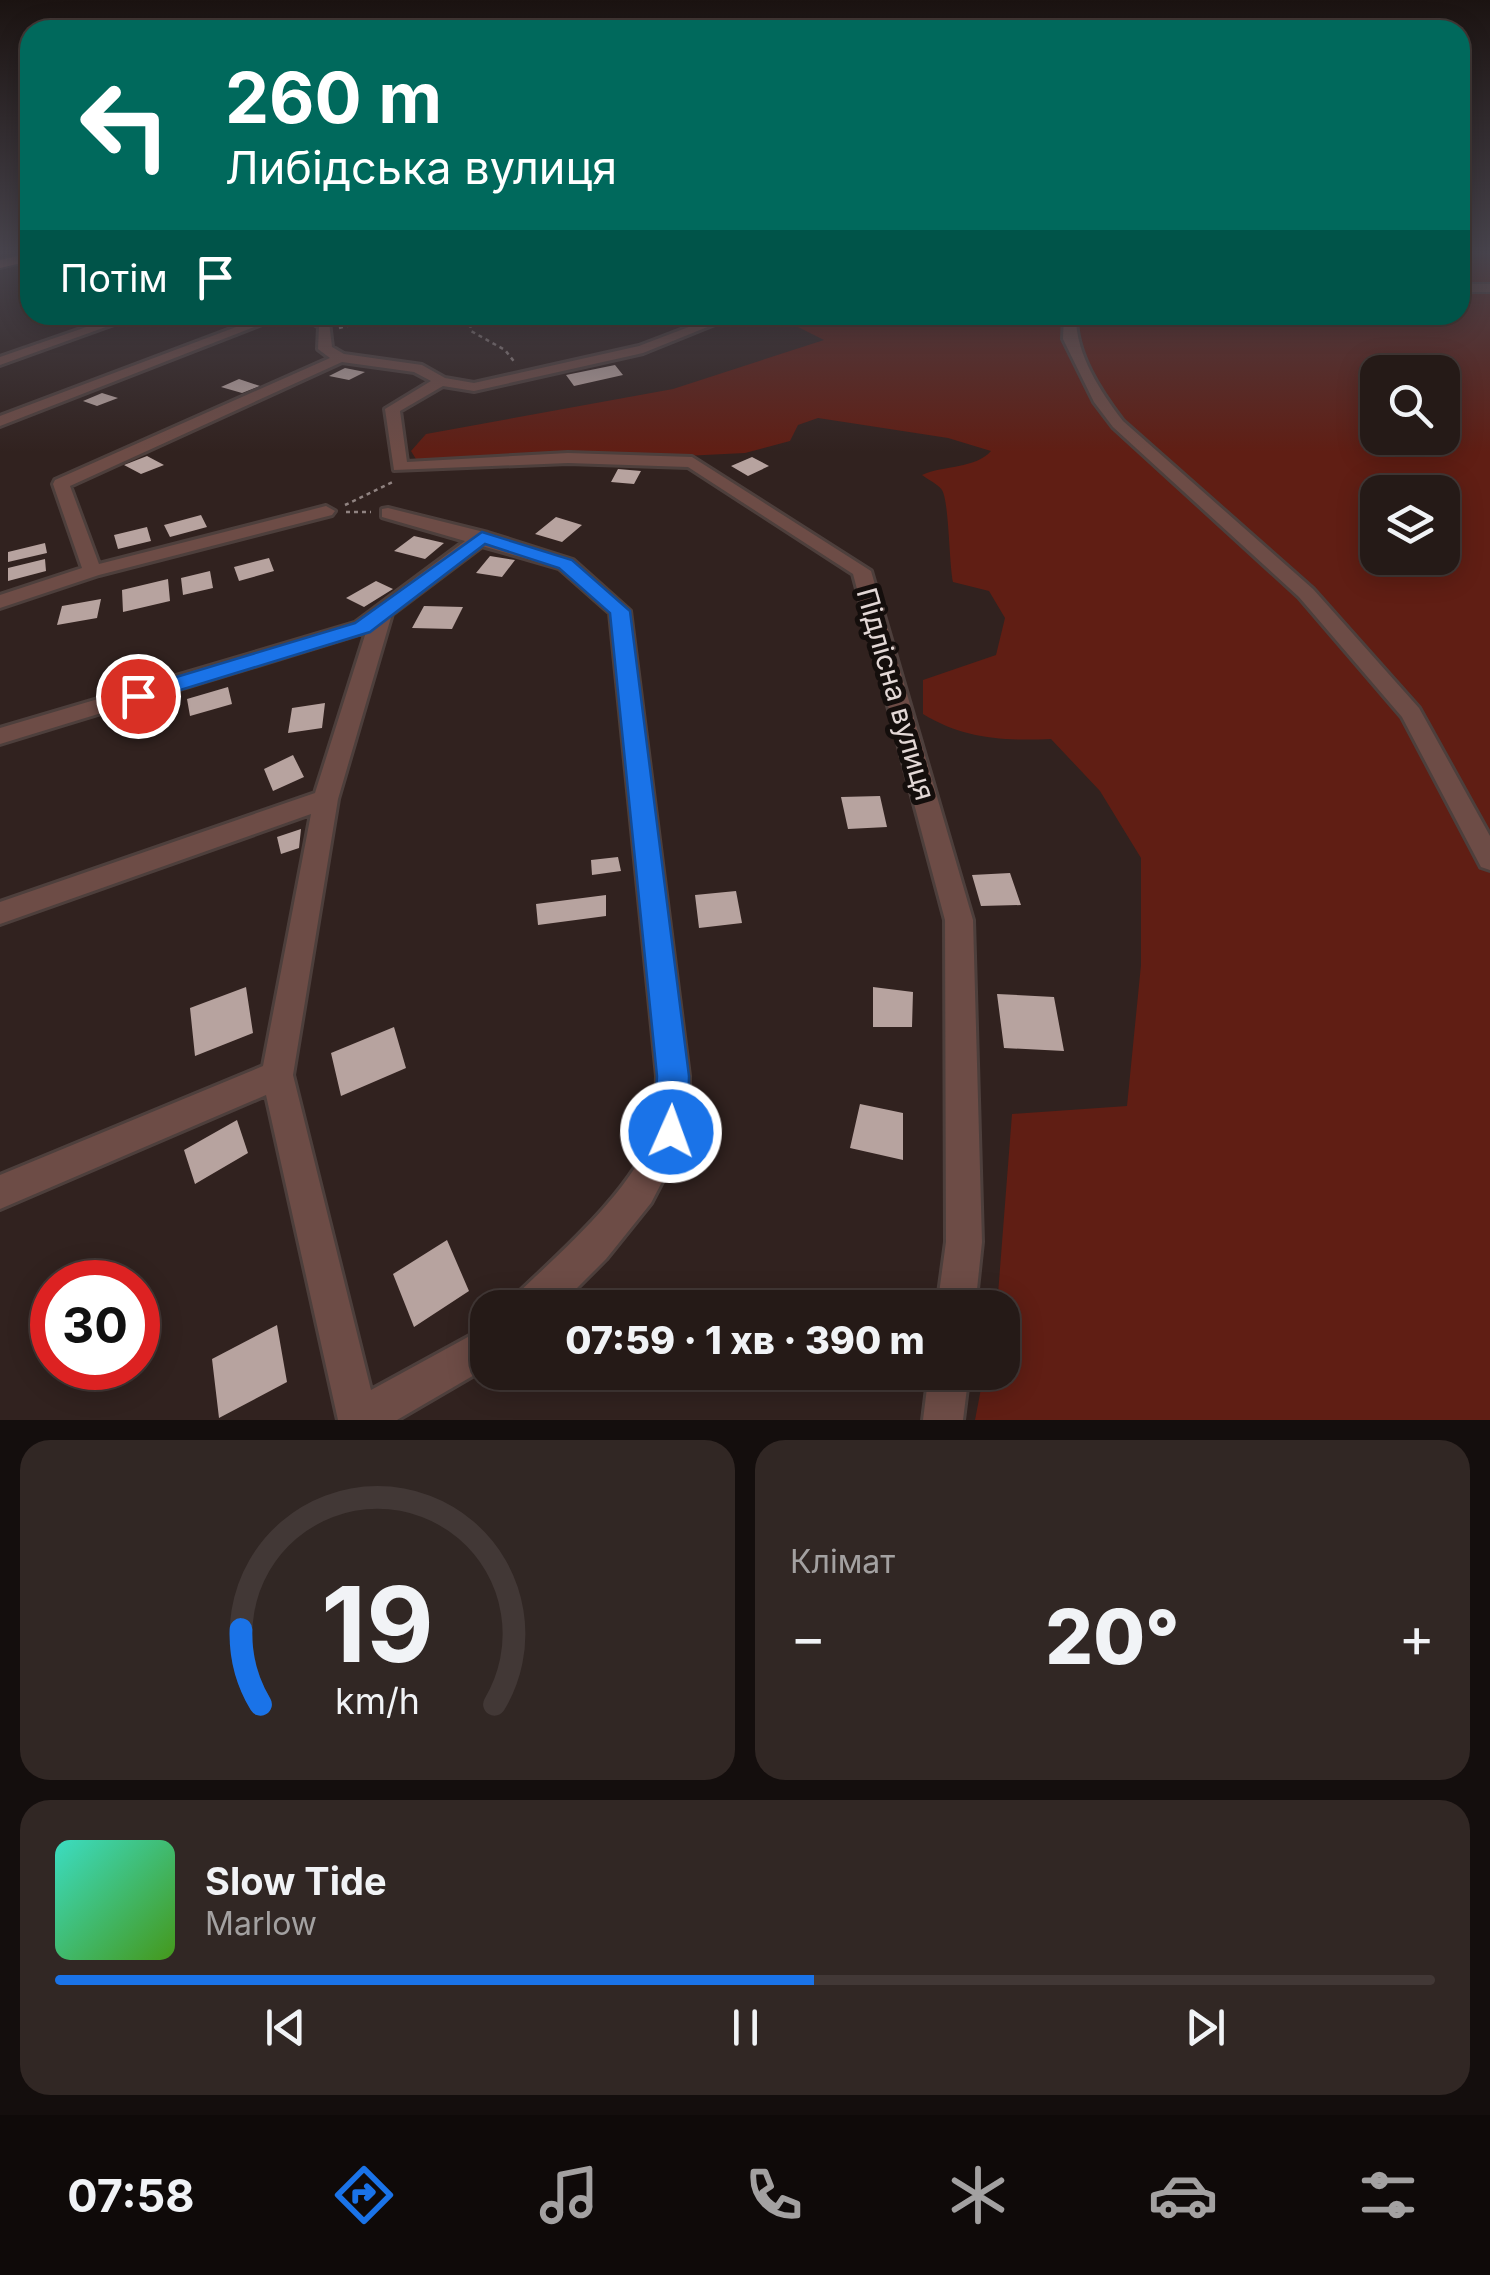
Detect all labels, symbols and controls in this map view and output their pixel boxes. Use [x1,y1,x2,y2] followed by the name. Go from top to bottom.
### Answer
[225,55,442,140] text: 260 m
[60,60,190,190] icon: left
[225,140,617,195] text: Либідська вулиця
[188,250,243,305] icon: arrive
[60,255,168,301] text: Потім
[1360,355,1460,575] map controls
[1360,355,1460,455] button: search
[1360,475,1460,575] button: layers
[849,584,943,804] street label: Підлісна вулиця
[96,654,181,739] pin
[111,669,166,724] icon: arrive
[619,1080,723,1184] position arrow
[30,1260,160,1390] speed limit sign: 30
[565,1317,925,1363] text: 07:59 · 1 хв · 390 m
[790,1542,895,1581] text: Клімат
[321,1561,434,1687] text: 19
[1045,1591,1180,1682] text: 20°
[790,1604,826,1670] text: −
[1399,1604,1435,1670] text: +
[335,1679,420,1723] text: km/h
[205,1858,387,1904] text: Slow Tide
[205,1904,317,1943] text: Marlow
[258,2000,313,2055] icon: previous
[718,2000,773,2055] icon: pause
[1178,2000,1233,2055] icon: next
[329,2160,399,2230] icon: directions
[534,2160,604,2230] icon: music
[739,2160,809,2230] icon: phone
[943,2160,1013,2230] icon: climate
[1148,2160,1218,2230] icon: car
[1353,2160,1423,2230] icon: filters
[67,2168,195,2223] text: 07:58

